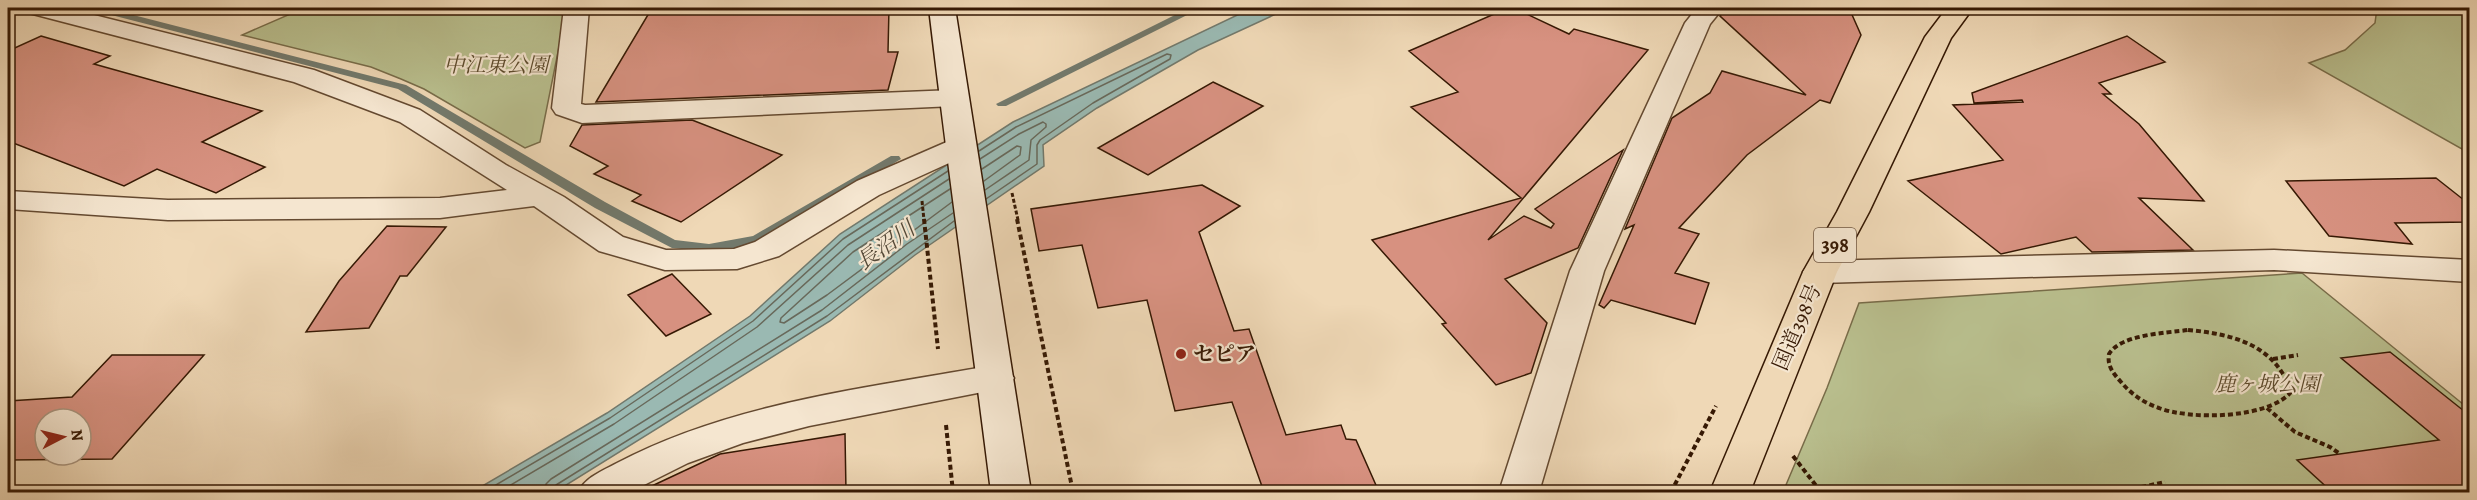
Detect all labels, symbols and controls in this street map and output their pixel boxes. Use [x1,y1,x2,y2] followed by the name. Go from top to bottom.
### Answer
[444,51,551,79] park label: 中江東公園
[850,213,923,277] water label: 長沼川
[1814,228,1856,262] road number: 398
[1766,279,1828,375] street label: 国道398号
[1193,340,1256,368] place label: セピア
[1174,347,1188,361] marker: セピア
[2215,370,2322,398] park label: 鹿ヶ城公園
[33,407,93,467] north arrow
[65,428,89,443] text: N

